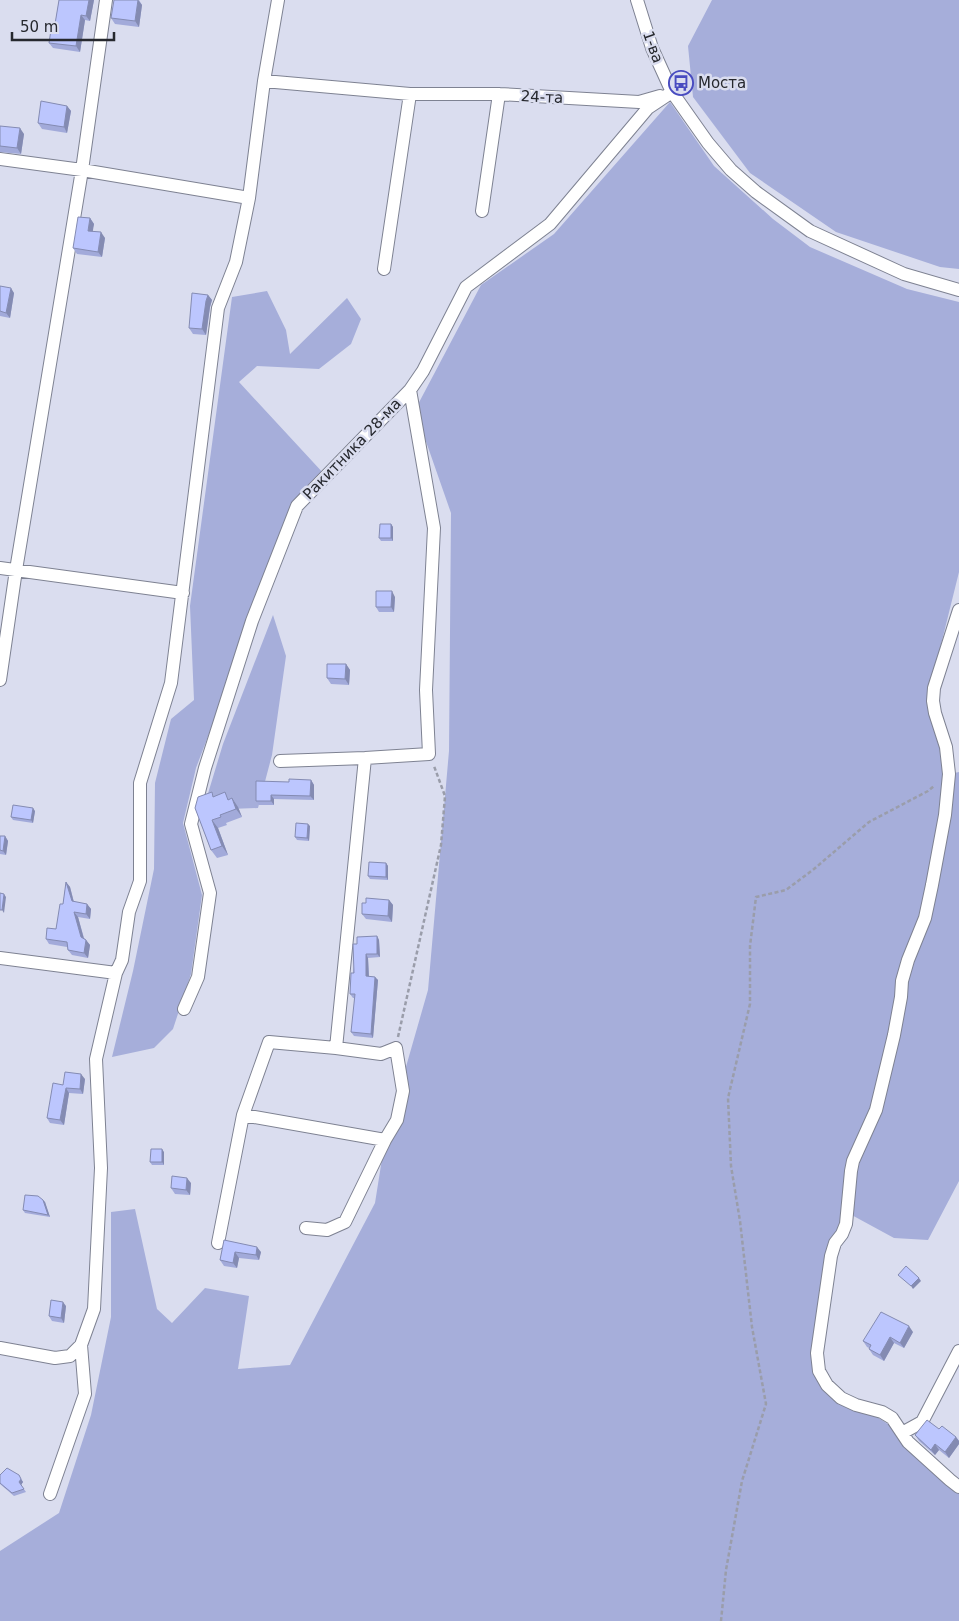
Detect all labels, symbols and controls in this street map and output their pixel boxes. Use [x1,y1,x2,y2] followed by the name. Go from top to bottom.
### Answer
[12,10,115,42] scale bar
[20,18,58,36] text: 50 m
[639,28,667,66] street label: 1-ва
[668,70,694,96] bus stop icon: Моста
[698,74,746,92] place label: Моста
[520,87,564,107] street label: 24-та
[299,395,405,503] street label: Ракитника 28-ма

